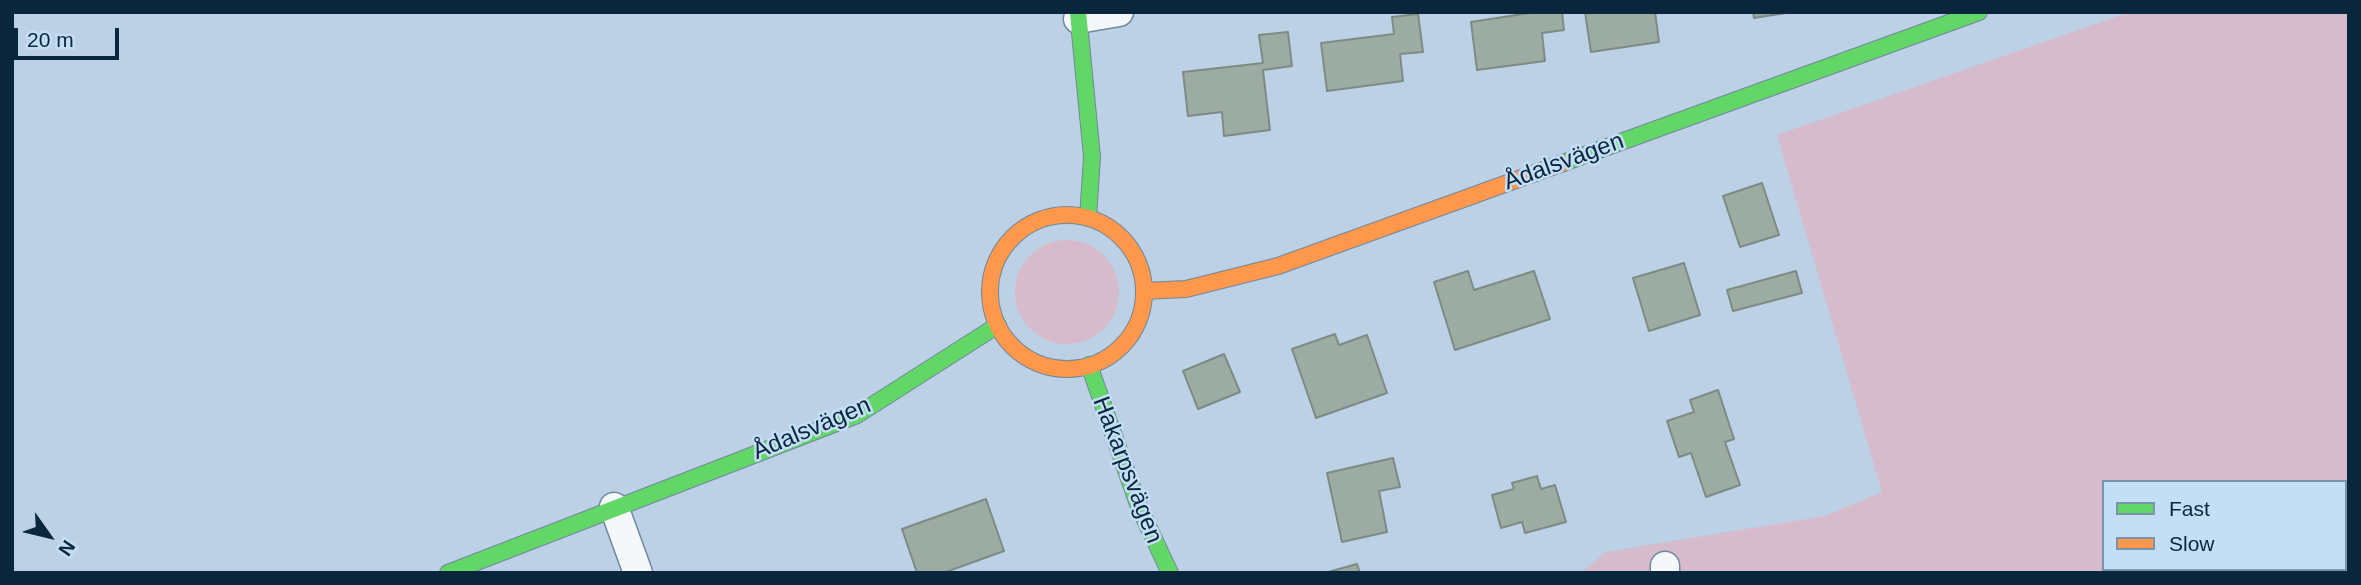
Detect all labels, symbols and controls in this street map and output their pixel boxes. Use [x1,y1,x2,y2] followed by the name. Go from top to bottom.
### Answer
[18,14,122,58] scale bar
[27,28,74,51] text: 20 m
[1500,127,1628,197] street label: Ådalsvägen
[749,391,875,467] street label: Ådalsvägen
[1086,393,1168,547] street label: Hakarpsvägen
[2102,480,2347,571] legend
[2169,497,2210,520] text: Fast
[14,501,84,571] north arrow
[2169,532,2215,555] text: Slow
[54,536,79,560] text: N

